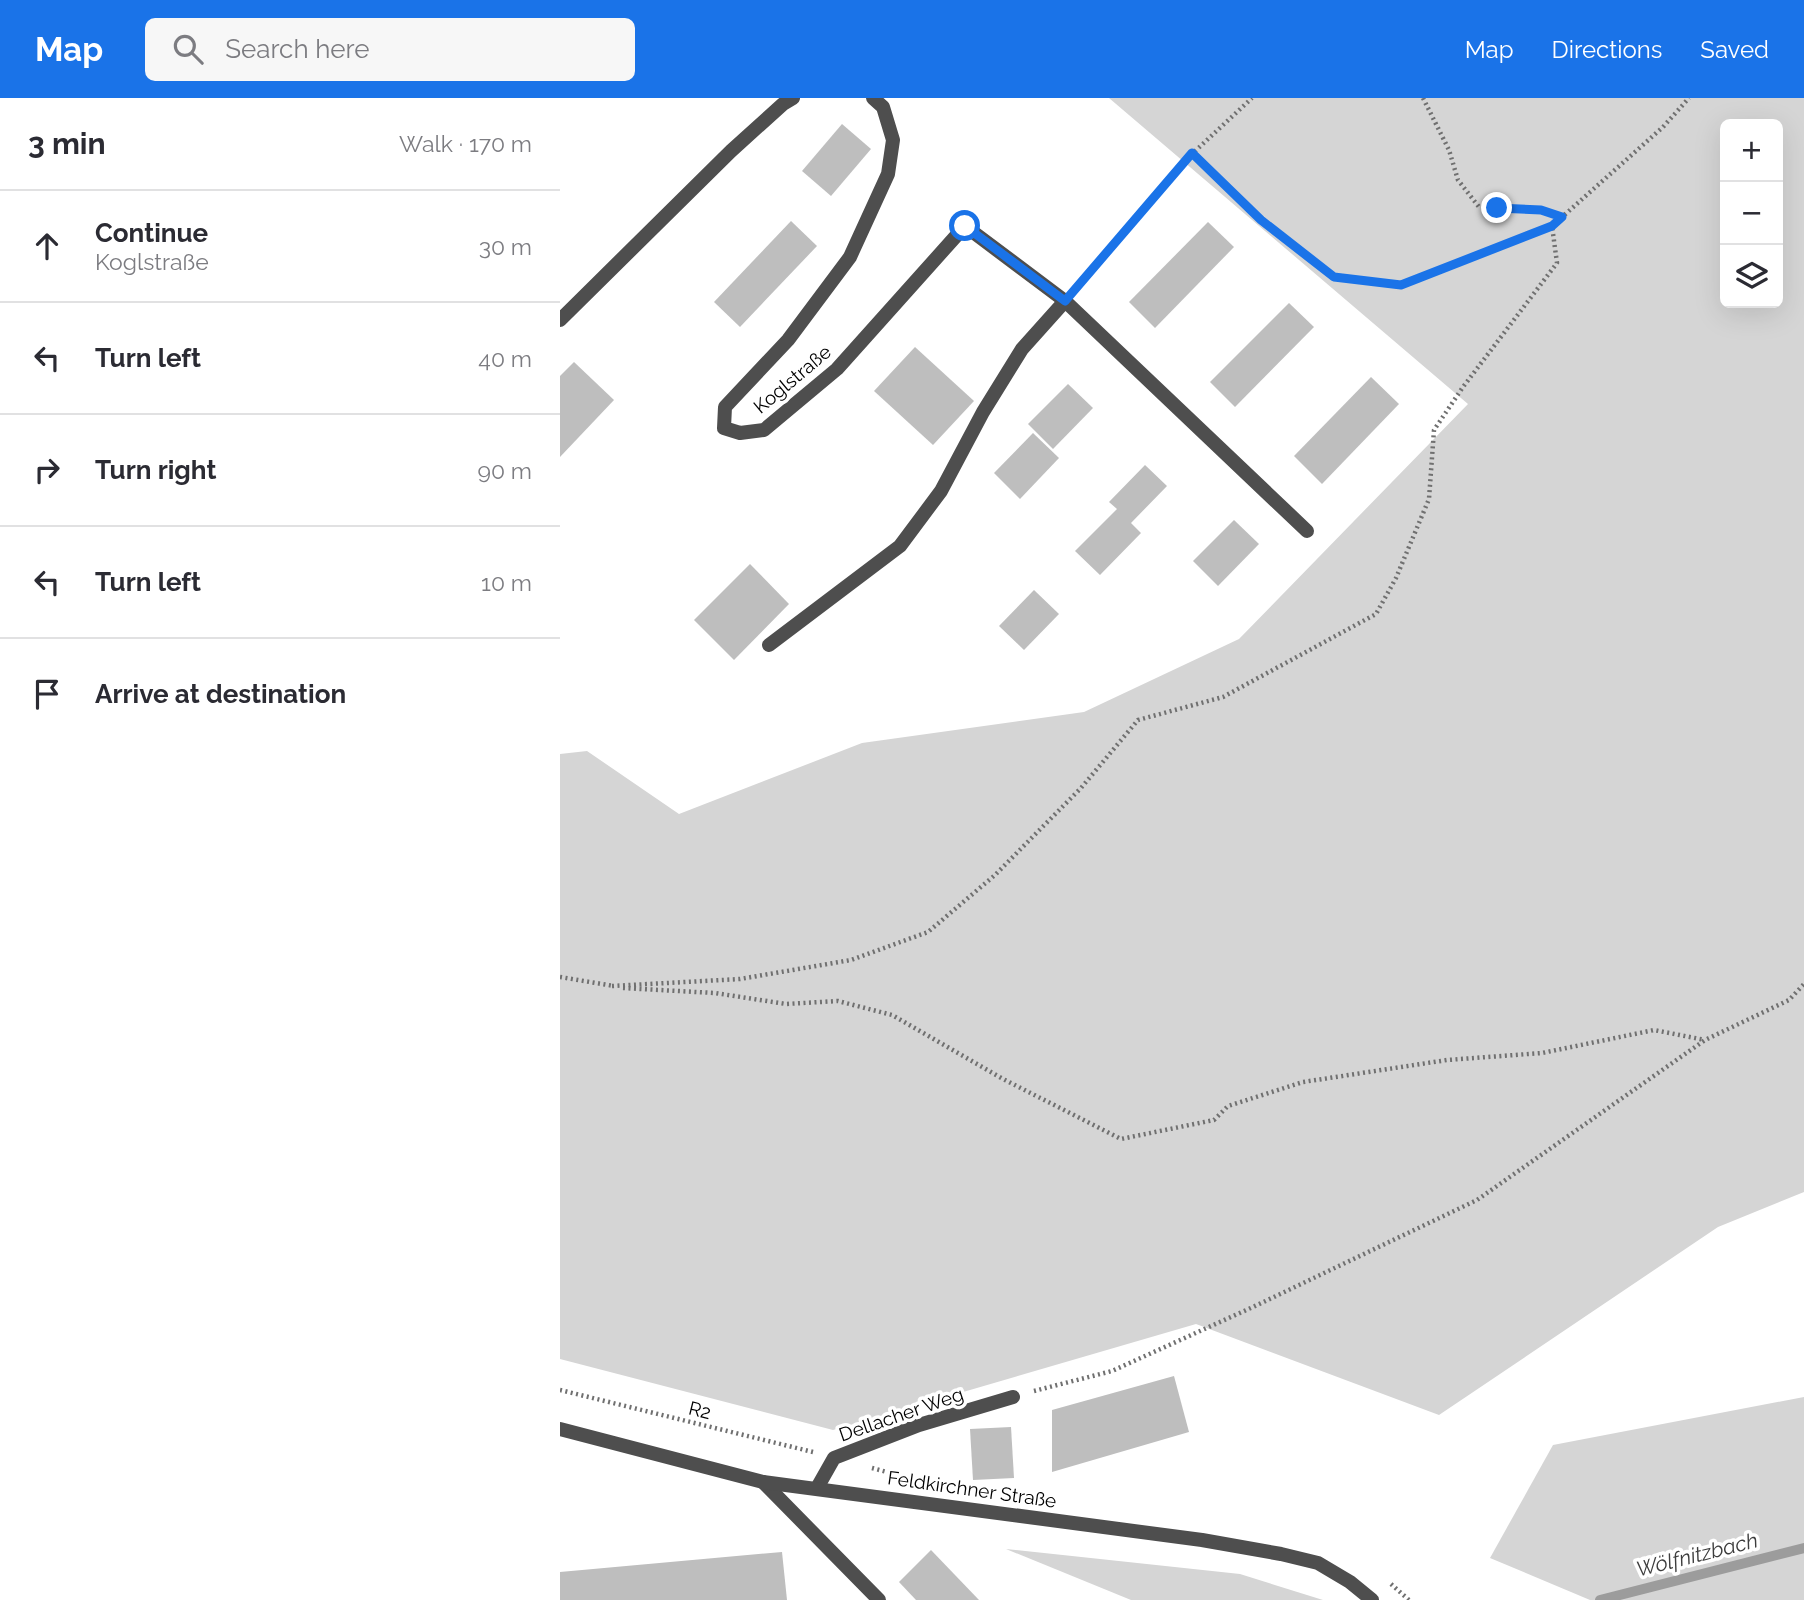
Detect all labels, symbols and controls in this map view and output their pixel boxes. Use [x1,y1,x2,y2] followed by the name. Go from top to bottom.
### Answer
[145,18,635,81] search box
[35,30,103,69] text: Map
[169,30,207,68] icon: search
[225,34,370,64] text: Search here
[1465,35,1514,64] text: Map
[1552,35,1662,64] text: Directions
[1700,35,1769,64] text: Saved
[1720,119,1783,308] map controls
[1720,119,1783,182] button: +
[28,126,106,161] text: 3 min
[399,130,532,157] text: Walk · 170 m
[1720,182,1783,245] button: −
[1481,192,1512,223] route end
[949,210,980,241] route start
[95,218,208,248] text: Continue
[28,227,66,265] icon: ahead
[479,233,532,260] text: 30 m
[1720,245,1783,308] button: layers
[95,248,209,275] text: Koglstraße
[28,339,66,377] icon: left
[749,340,835,418] street label: Koglstraße
[95,343,201,373] text: Turn left
[478,345,532,372] text: 40 m
[28,451,66,489] icon: right
[95,455,216,485] text: Turn right
[477,457,532,484] text: 90 m
[28,563,66,601] icon: left
[95,567,201,597] text: Turn left
[481,569,532,596] text: 10 m
[28,675,66,713] icon: arrive
[95,679,346,709] text: Arrive at destination
[836,1382,966,1446] street label: Dellacher Weg
[687,1397,713,1423] street label: R2
[886,1466,1058,1512] street label: Feldkirchner Straße
[1633,1527,1760,1582] water label: Wölfnitzbach

